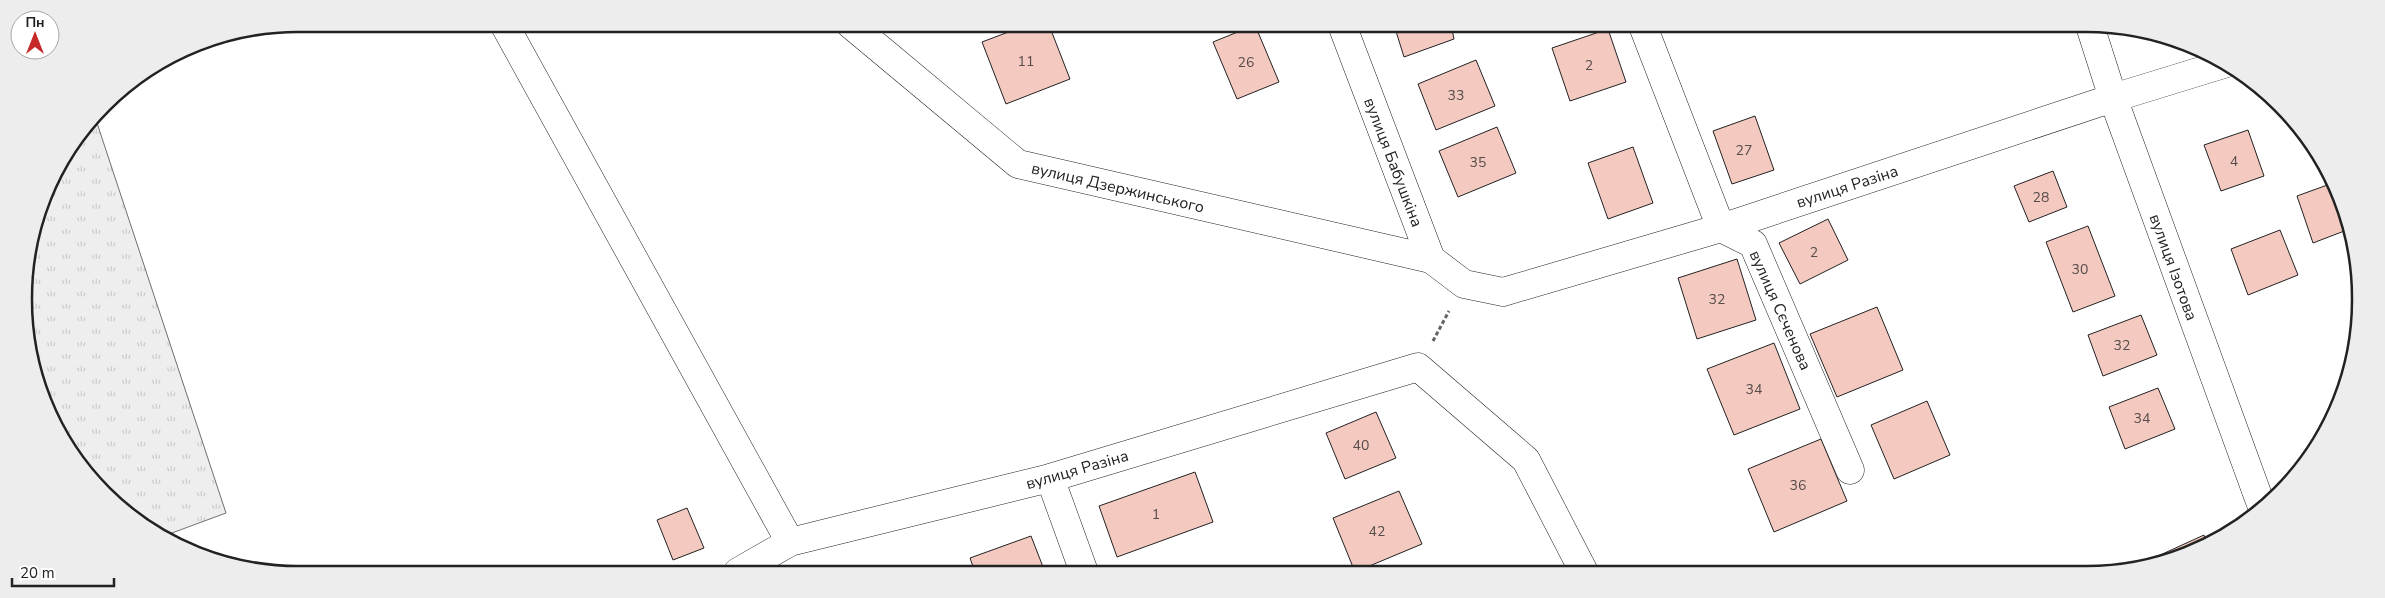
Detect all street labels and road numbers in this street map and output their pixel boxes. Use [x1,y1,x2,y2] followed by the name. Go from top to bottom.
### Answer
[1358,94,1428,230] street label: вулиця Бабушкіна
[1029,157,1206,219] street label: вулиця Дзержинського
[1794,160,1901,214] street label: вулиця Разіна
[2144,211,2203,324] street label: вулиця Ізотова
[1744,247,1816,374] street label: вулиця Сєченова
[1023,445,1131,495] street label: вулиця Разіна

